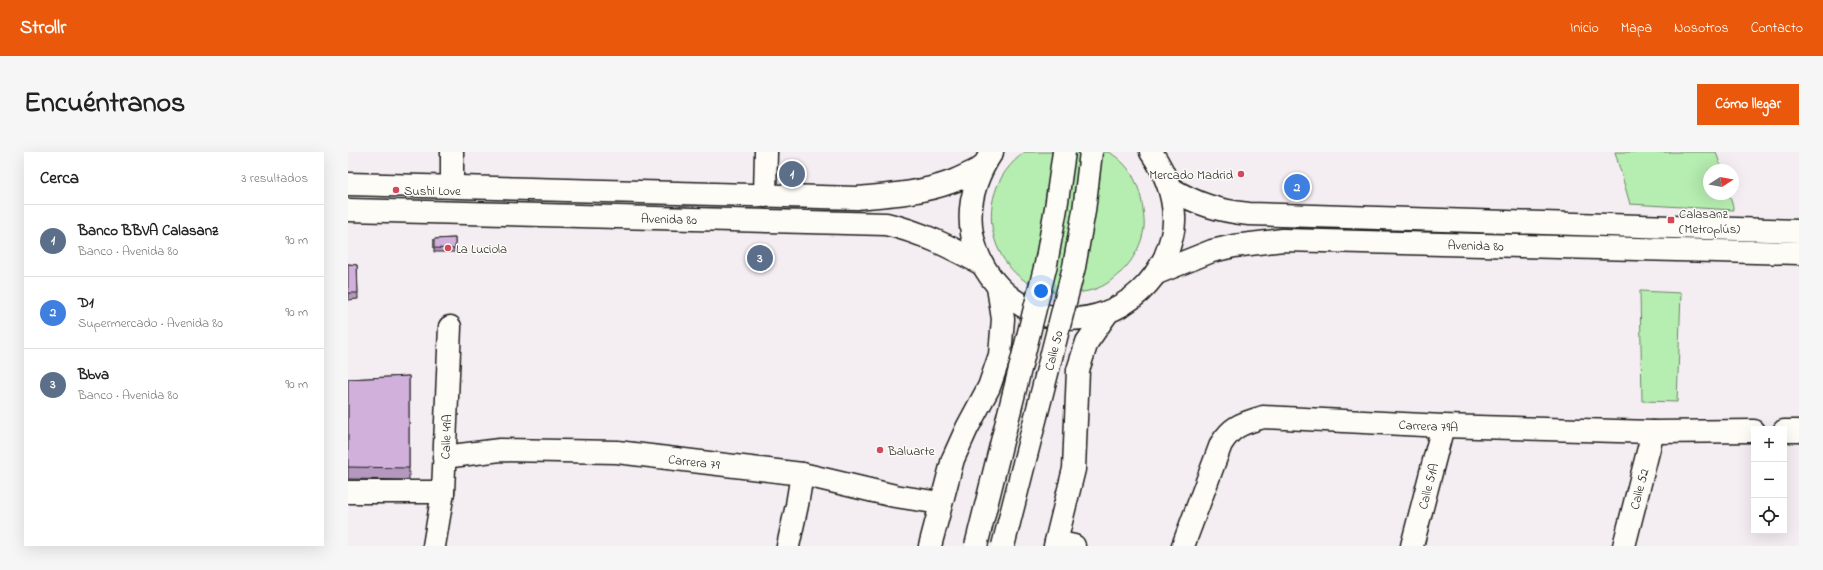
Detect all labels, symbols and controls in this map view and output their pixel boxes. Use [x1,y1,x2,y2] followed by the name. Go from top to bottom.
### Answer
[20,15,66,42] text: Strollr
[1570,18,1599,39] text: Inicio
[1621,18,1652,39] text: Mapa
[1674,18,1729,39] text: Nosotros
[1751,18,1803,39] text: Contacto
[24,84,185,125] text: Encuéntranos
[1697,84,1799,125] button: Cómo llegar
[779,159,805,189] pin: 1
[1703,164,1739,200] north arrow
[40,166,79,191] text: Cerca
[1149,166,1234,185] place label: Mercado Madrid
[241,169,308,188] text: 3 resultados
[1236,169,1246,179] marker: Mercado Madrid
[1284,172,1310,202] pin: 2
[404,182,461,201] place label: Sushi Love
[391,185,401,195] marker: Sushi Love
[1679,205,1740,239] place label: Calasanz (Metroplús)
[641,210,698,230] street label: Avenida 80
[1666,215,1676,225] marker: Calasanz (Metroplús)
[78,220,218,242] text: Banco BBVA Calasanz
[51,231,55,250] text: 1
[285,231,308,250] text: 90 m
[1447,236,1504,257] street label: Avenida 80
[456,240,507,259] place label: La Luciola
[78,242,178,261] text: Banco · Avenida 80
[443,243,453,253] marker: La Luciola
[747,243,773,273] pin: 3
[1031,281,1051,301] your location
[78,292,94,314] text: D1
[50,303,56,322] text: 2
[285,303,308,322] text: 90 m
[78,314,223,333] text: Supermercado · Avenida 80
[1040,328,1069,373] street label: Calle 50
[78,364,109,386] text: Bbva
[50,375,56,394] text: 3
[285,375,308,394] text: 90 m
[78,386,178,405] text: Banco · Avenida 80
[436,414,457,460] street label: Calle 49A
[1398,416,1459,437] street label: Carrera 79A
[1751,426,1787,534] map controls
[1751,426,1787,462] button: +
[887,442,935,461] place label: Baluarte
[875,445,885,455] marker: Baluarte
[667,450,721,475] street label: Carrera 79
[1414,461,1444,512] street label: Calle 51A
[1751,462,1787,498] button: −
[1626,466,1654,512] street label: Calle 52
[1751,498,1787,534] button: locate

